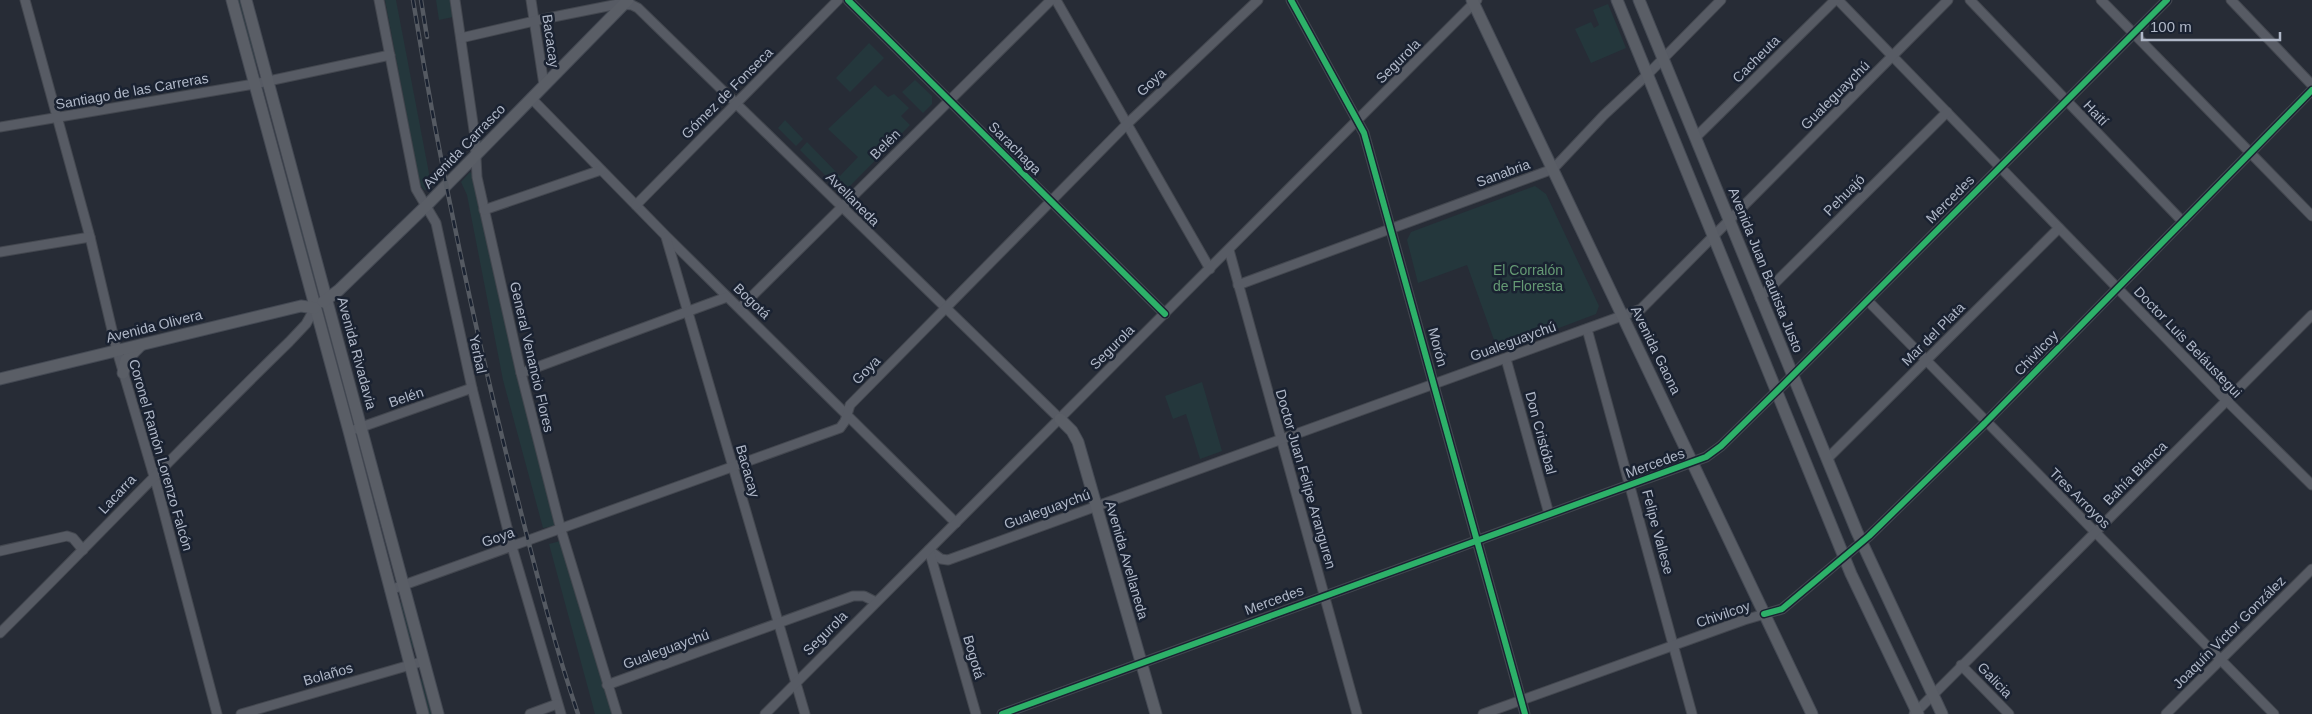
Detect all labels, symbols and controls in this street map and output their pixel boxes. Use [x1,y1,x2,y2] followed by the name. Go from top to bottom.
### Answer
[2142,10,2280,42] scale bar
[539,13,563,69] street label: Bacacay
[2150,18,2192,35] text: 100 m
[1729,32,1783,86] street label: Cacheuta
[1373,35,1424,86] street label: Segurola
[678,44,776,142] street label: Gómez de Fonseca
[1797,57,1873,133] street label: Gualeguaychú
[1133,65,1169,99] street label: Goya
[54,70,210,112] street label: Santiago de las Carreras
[2080,97,2112,129] street label: Haití
[420,100,508,191] street label: Avenida Carrasco
[985,118,1045,178] street label: Sarachaga
[867,126,903,162] street label: Belén
[1474,156,1532,190] street label: Sanabria
[823,169,883,229] street label: Avellaneda
[1820,171,1868,219] street label: Pehuajó
[1923,172,1977,226] street label: Mercedes
[1726,185,1807,355] street label: Avenida Juan Bautista Justo
[1493,262,1563,294] park label: El Corralón de Floresta
[507,280,557,434] street label: General Venancio Flores
[730,280,774,322] street label: Bogotá
[2131,283,2245,401] street label: Doctor Luis Beláustegui
[334,295,380,411] street label: Avenida Rivadavia
[1898,299,1968,369] street label: Mar del Plata
[1628,303,1684,397] street label: Avenida Gaona
[104,306,204,346] street label: Avenida Olivera
[1468,318,1558,364] street label: Gualeguaychú
[1087,321,1138,372] street label: Segurola
[1425,326,1451,368] street label: Morón
[2011,327,2061,379] street label: Chivilcoy
[466,333,490,375] street label: Yerbal
[849,352,884,387] street label: Goya
[126,357,196,553] street label: Coronel Ramón Lorenzo Falcón
[386,384,426,410] street label: Belén
[1273,387,1339,571] street label: Doctor Juan Felipe Aranguren
[1522,390,1560,476] street label: Don Cristóbal
[2100,438,2170,508] street label: Bahía Blanca
[733,443,763,499] street label: Bacacay
[1623,445,1687,481] street label: Mercedes
[2046,464,2114,532] street label: Tres Arroyos
[95,471,139,517] street label: Lacarra
[1002,486,1092,532] street label: Gualeguaychú
[1639,488,1677,576] street label: Felipe Vallese
[1102,499,1152,621] street label: Avenida Avellaneda
[480,524,517,550] street label: Goya
[2170,573,2288,691] street label: Joaquín Victor González
[1242,582,1306,618] street label: Mercedes
[1694,597,1752,631] street label: Chivilcoy
[800,607,851,658] street label: Segurola
[621,626,711,672] street label: Gualeguaychú
[960,633,988,681] street label: Bogotá
[301,659,355,689] street label: Bolaños
[1974,659,2016,701] street label: Galicia

